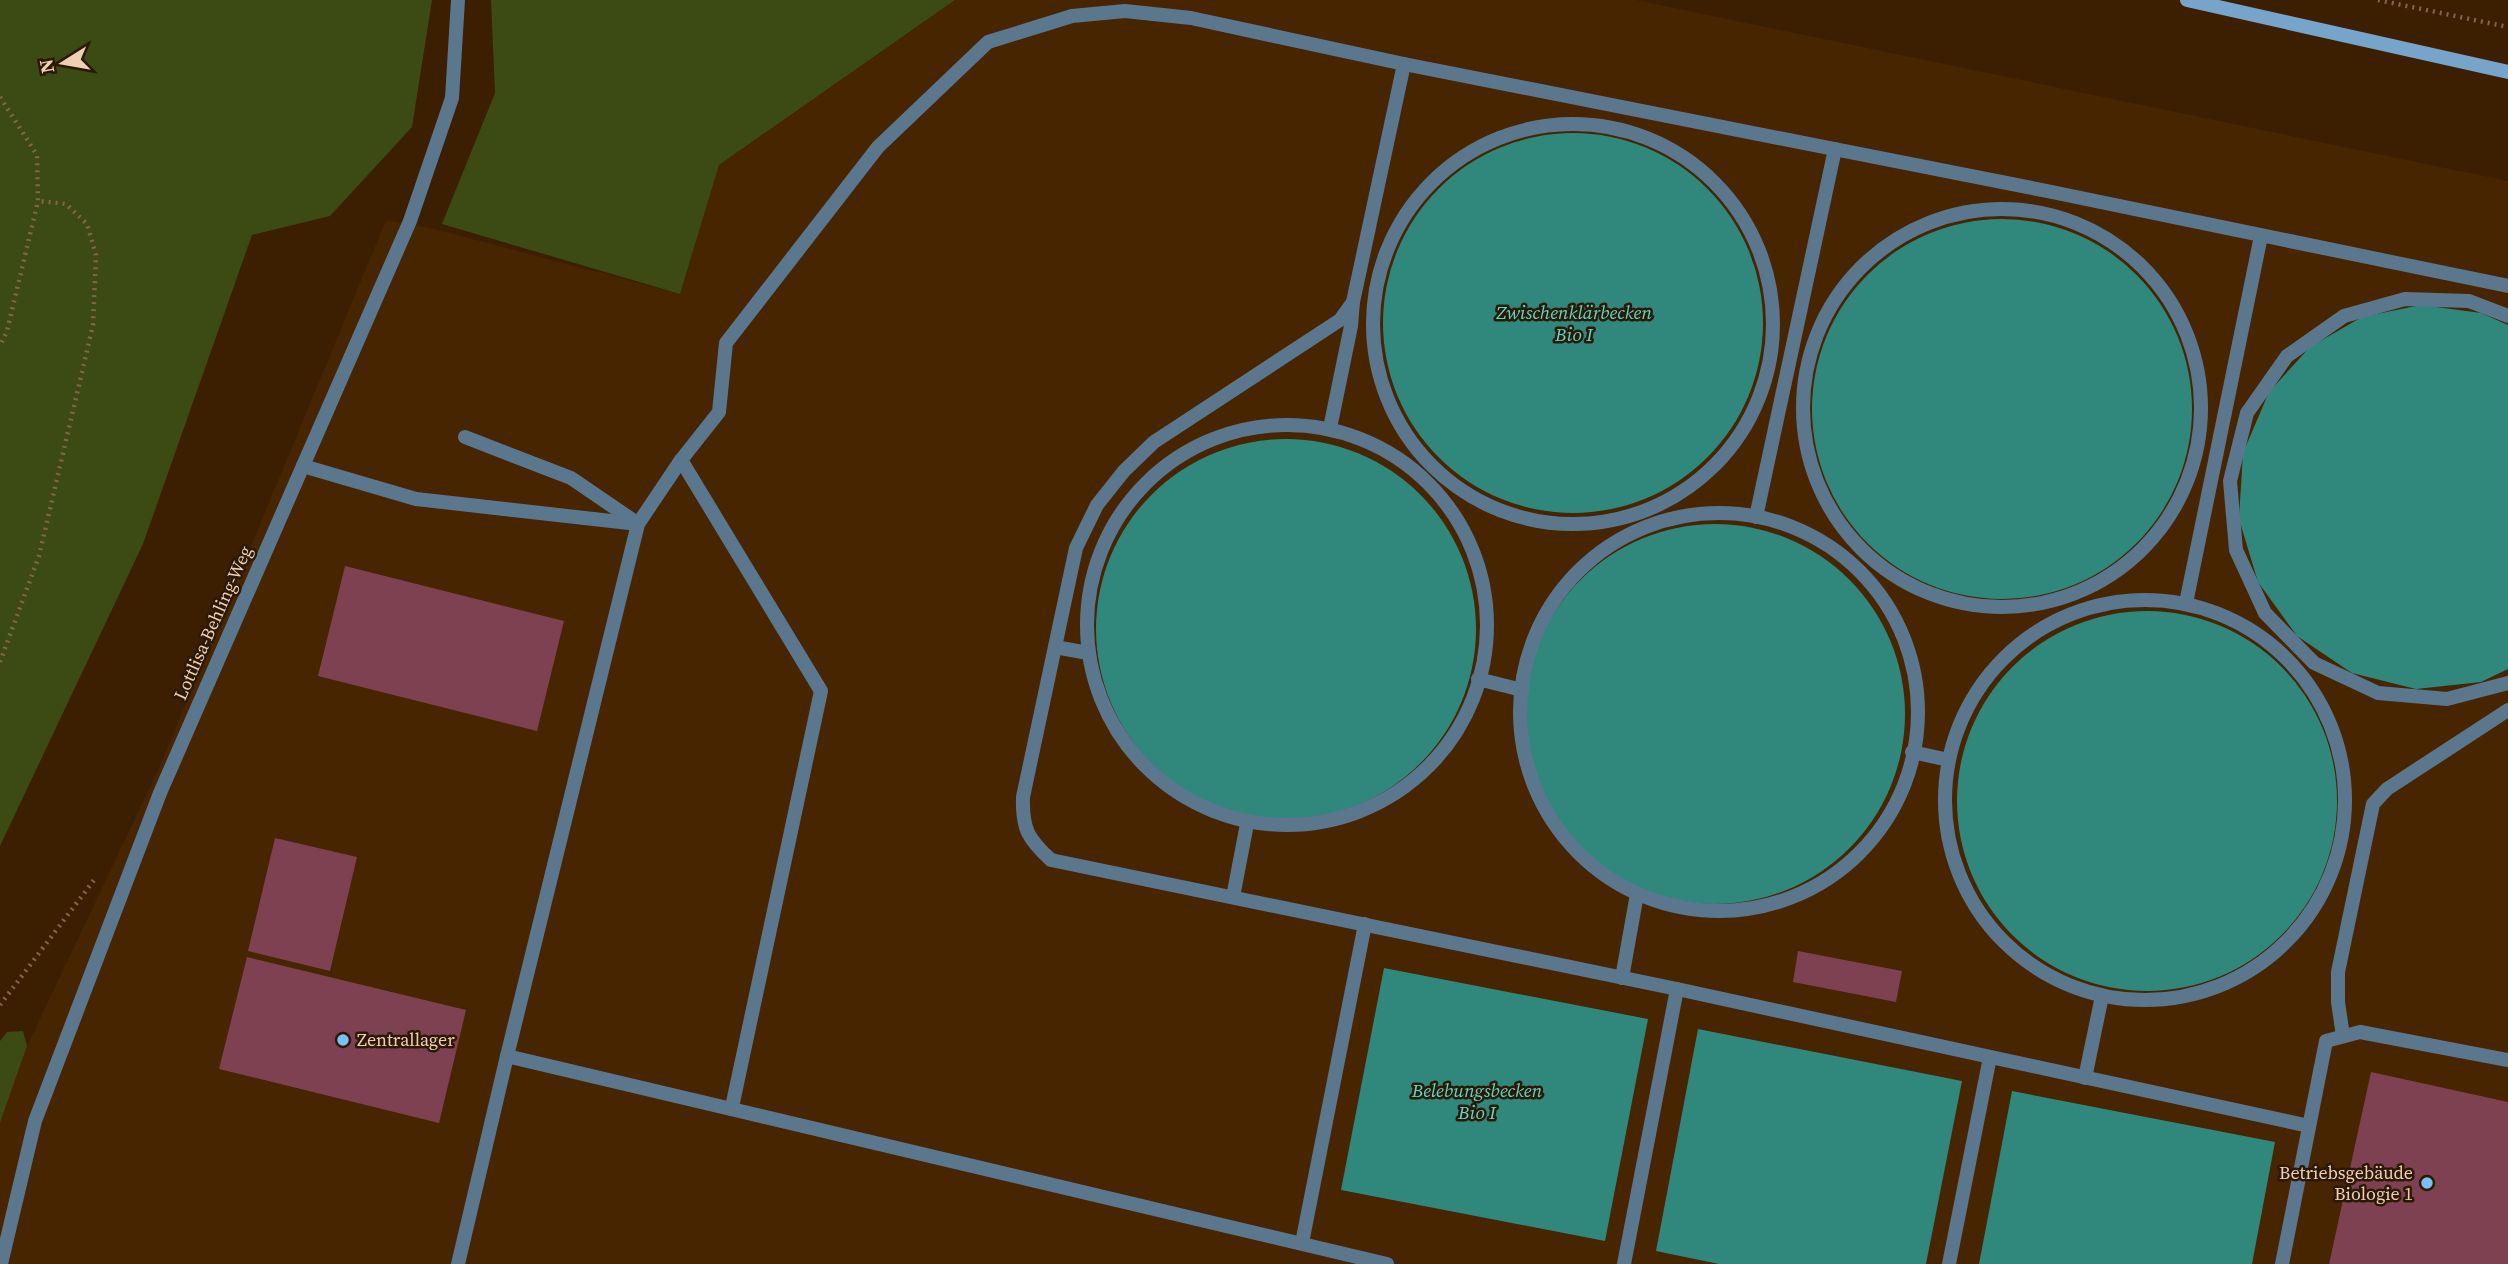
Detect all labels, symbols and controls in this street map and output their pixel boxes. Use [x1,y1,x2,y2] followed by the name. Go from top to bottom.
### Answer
[28,28,98,98] north arrow
[32,57,60,76] text: N
[1495,299,1652,347] water label: Zwischenklärbecken Bio I
[167,542,258,704] street label: Lottlisa-Behling-Weg
[357,1027,455,1052] place label: Zentrallager
[335,1032,351,1048] marker: Zentrallager
[1411,1077,1542,1125] water label: Belebungsbecken Bio I
[2279,1160,2413,1206] place label: Betriebsgebäude Biologie 1
[2419,1175,2435,1191] marker: Betriebsgebäude Biologie 1

